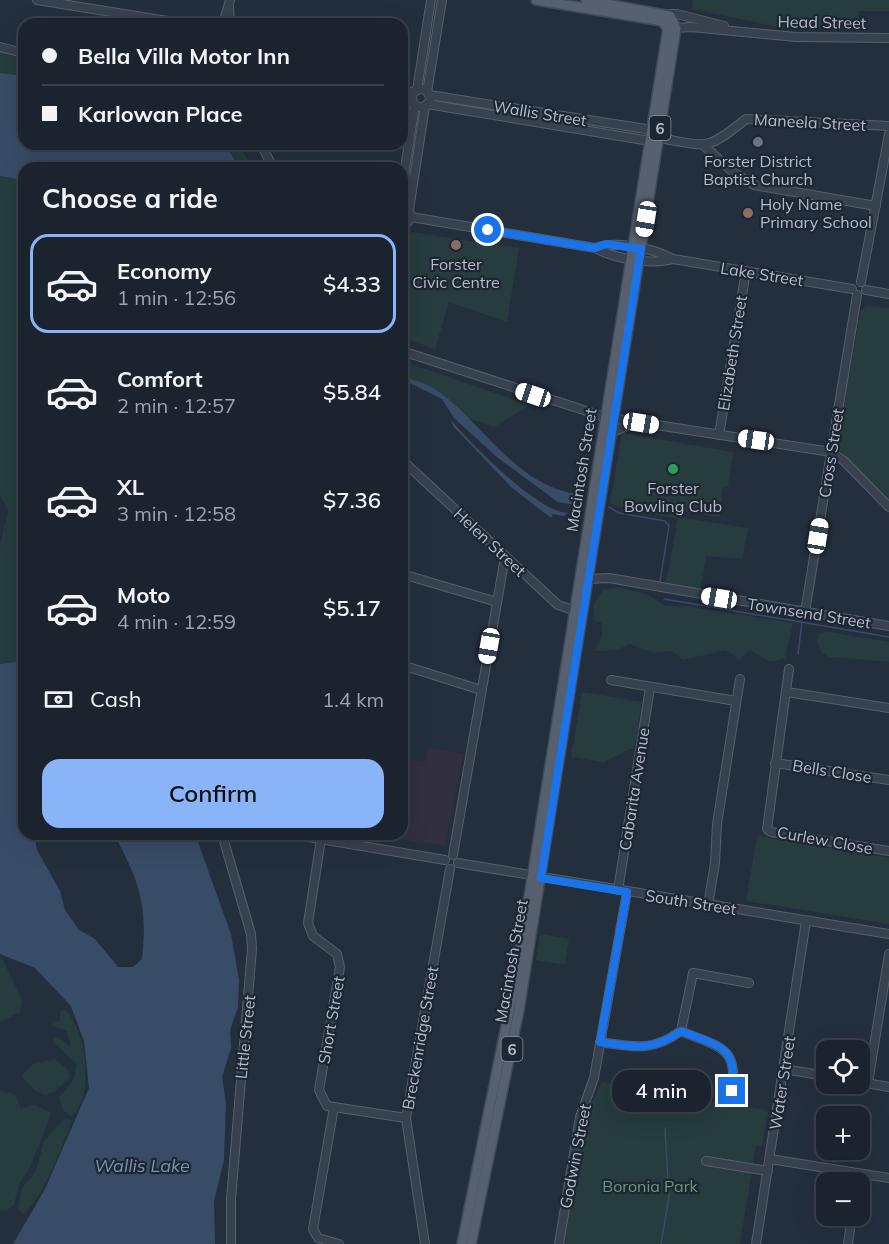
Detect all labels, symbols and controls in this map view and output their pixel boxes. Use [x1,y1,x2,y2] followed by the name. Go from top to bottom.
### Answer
[778,11,867,33] street label: Head Street
[78,42,290,70] text: Bella Villa Motor Inn
[492,96,589,130] street label: Wallis Street
[78,100,243,128] text: Karlowan Place
[754,109,867,135] street label: Maneela Street
[650,116,670,140] road number: 6
[751,135,765,149] marker: Forster District Baptist Church
[703,151,813,189] place label: Forster District Baptist Church
[42,181,218,215] text: Choose a ride
[760,194,872,232] place label: Holy Name Primary School
[634,200,658,238] car
[741,206,755,220] marker: Holy Name Primary School
[474,216,501,243] route start
[449,238,463,252] marker: Forster Civic Centre
[412,254,500,292] place label: Forster Civic Centre
[45,257,99,311] icon: car
[117,257,212,285] text: Economy
[719,258,805,290] street label: Lake Street
[323,270,381,298] text: $4.33
[117,285,236,310] text: 1 min · 12:56
[713,293,751,412] street label: Elizabeth Street
[45,365,99,419] icon: car
[117,365,203,393] text: Comfort
[323,378,381,406] text: $5.84
[513,381,553,409] car
[117,393,236,418] text: 2 min · 12:57
[561,406,601,533] street label: Macintosh Street
[814,407,848,499] street label: Cross Street
[622,411,660,435] car
[737,429,775,451] car
[666,462,680,476] marker: Forster Bowling Club
[45,473,99,527] icon: car
[117,473,144,501] text: XL
[624,478,722,516] place label: Forster Bowling Club
[323,486,381,514] text: $7.36
[117,501,236,526] text: 3 min · 12:58
[450,504,530,581] street label: Helen Street
[806,517,830,555] car
[45,581,99,635] icon: car
[117,581,170,609] text: Moto
[700,586,738,610] car
[746,593,873,633] street label: Townsend Street
[323,594,381,622] text: $5.17
[117,609,236,634] text: 4 min · 12:59
[477,627,501,665] car
[42,683,75,716] icon: cash
[90,685,142,713] text: Cash
[322,687,384,712] text: 1.4 km
[614,726,654,852] street label: Cabarita Avenue
[791,755,873,787] street label: Bells Close
[42,759,384,828] button: Confirm
[776,822,874,858] street label: Curlew Close
[644,885,738,919] street label: South Street
[490,897,532,1024] street label: Macintosh Street
[398,964,443,1111] street label: Breckenridge Street
[313,974,349,1065] street label: Short Street
[231,994,259,1080] street label: Little Street
[765,1034,799,1131] street label: Water Street
[502,1037,522,1061] road number: 6
[816,1040,870,1226] map controls
[816,1040,870,1094] button: locate
[612,1070,711,1112] callout: 4 min
[718,1077,745,1104] route end
[636,1078,687,1103] text: 4 min
[555,1102,595,1210] street label: Godwin Street
[816,1106,870,1160] button: +
[94,1154,190,1177] water label: Wallis Lake
[816,1172,870,1226] button: −
[602,1176,699,1196] park label: Boronia Park

